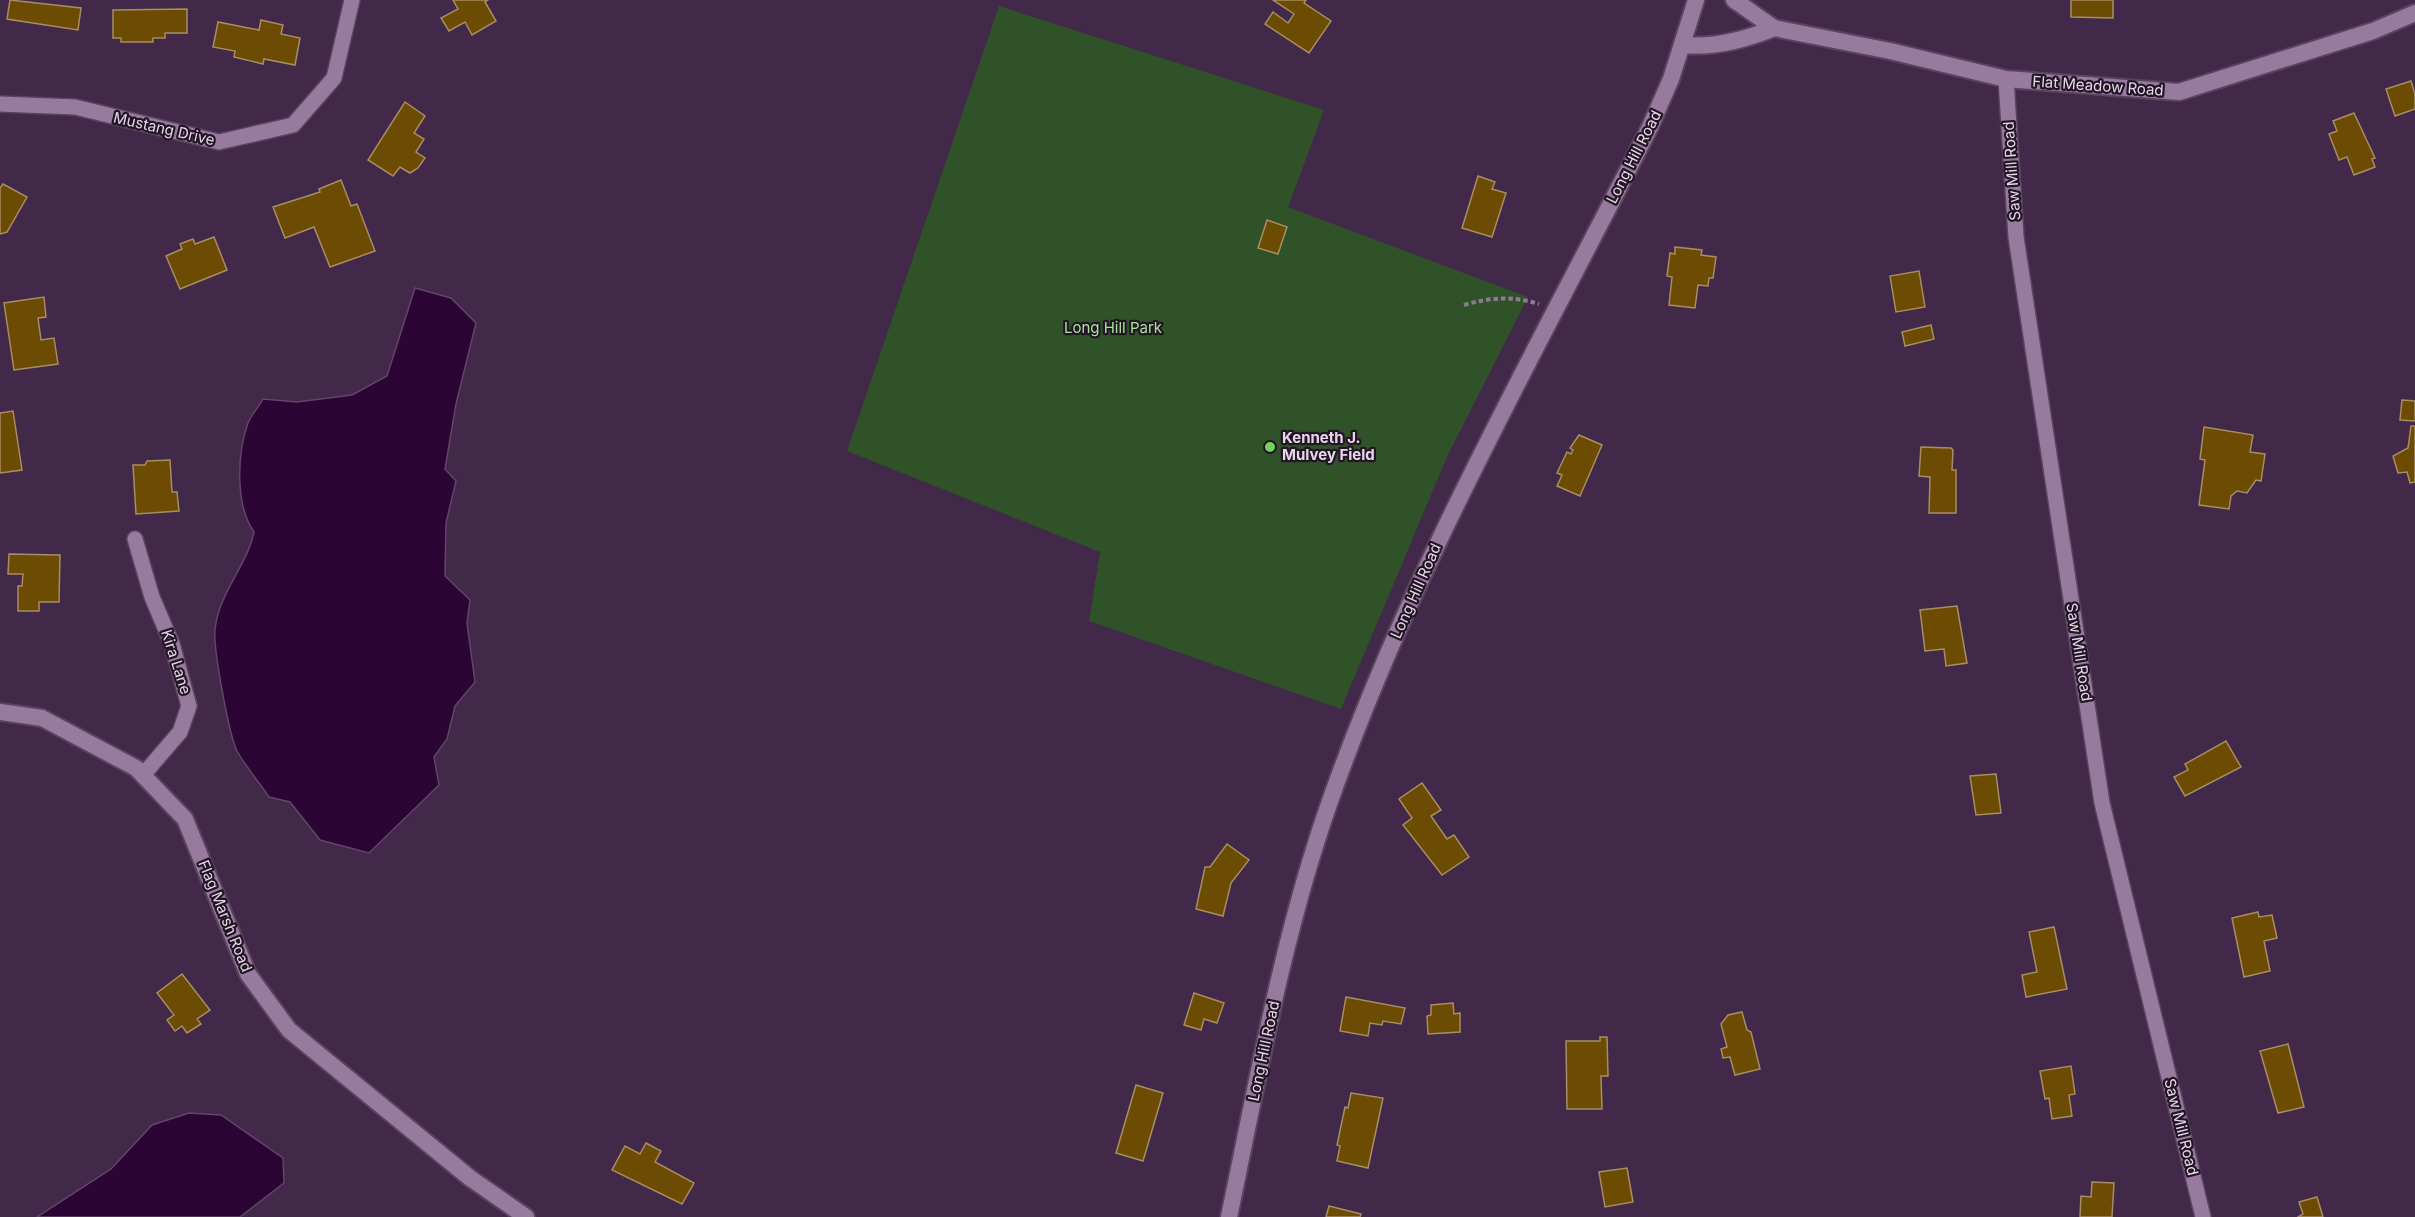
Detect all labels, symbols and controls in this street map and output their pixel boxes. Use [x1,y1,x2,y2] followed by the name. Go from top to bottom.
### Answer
[2032,71,2164,100] street label: Flat Meadow Road
[1602,107,1665,207] street label: Long Hill Road
[112,108,217,149] street label: Mustang Drive
[1999,121,2024,221] street label: Saw Mill Road
[1064,318,1163,337] park label: Long Hill Park
[1282,428,1375,464] place label: Kenneth J. Mulvey Field
[1263,440,1277,454] marker: Kenneth J. Mulvey Field
[1386,540,1445,641] street label: Long Hill Road
[2062,601,2097,702] street label: Saw Mill Road
[157,627,196,697] street label: Kira Lane
[194,857,257,975] street label: Flag Marsh Road
[1244,999,1283,1103] street label: Long Hill Road
[2160,1076,2203,1177] street label: Saw Mill Road

